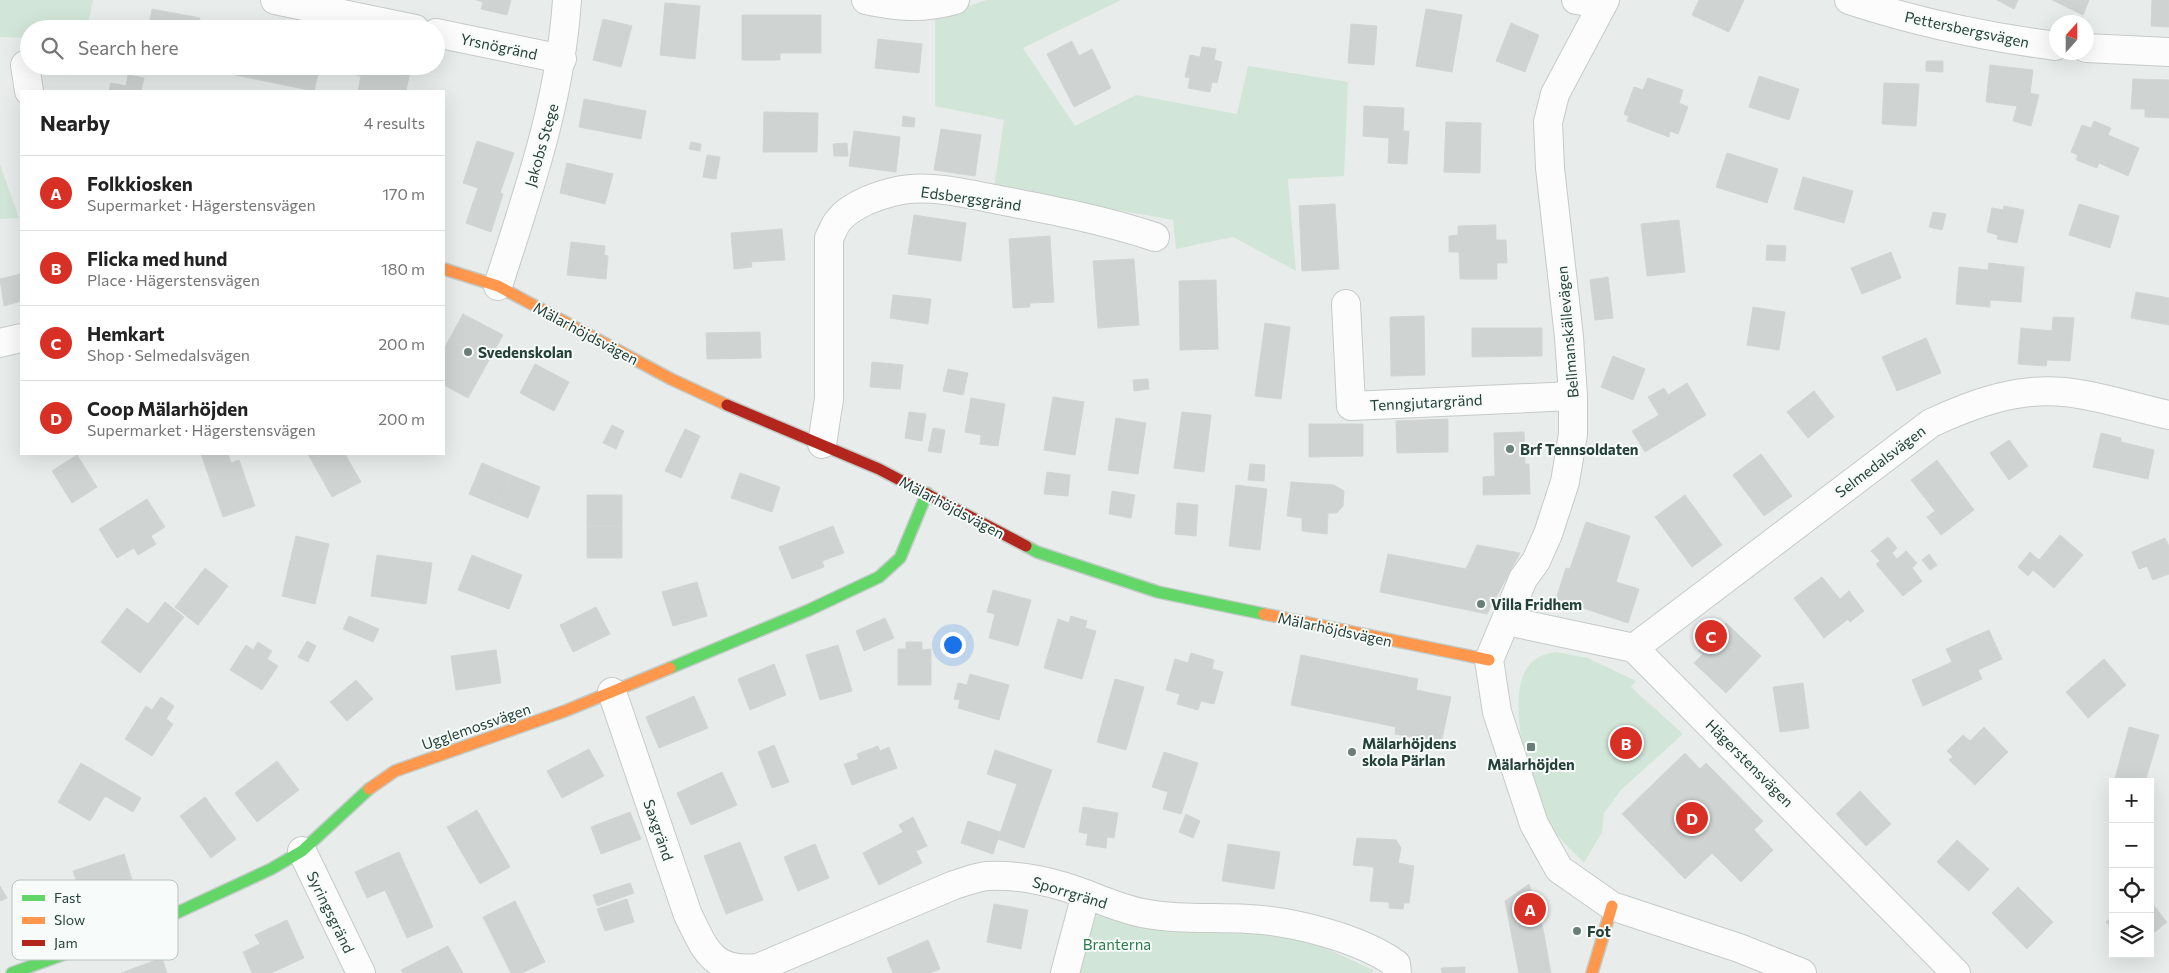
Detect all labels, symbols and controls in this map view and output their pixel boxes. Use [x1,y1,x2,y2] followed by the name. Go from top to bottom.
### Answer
[1903,7,2031,51] street label: Pettersbergsvägen
[2049,15,2094,60] north arrow
[20,20,445,75] search box
[459,29,539,63] street label: Yrsnögränd
[38,34,66,62] icon: search
[78,36,178,59] text: Search here
[521,101,562,189] street label: Jakobs Stege
[40,110,110,135] text: Nearby
[364,113,425,132] text: 4 results
[87,172,193,195] text: Folkkiosken
[920,182,1022,214] street label: Edsbergsgränd
[50,184,62,203] text: A
[382,184,425,203] text: 170 m
[87,195,316,214] text: Supermarket · Hägerstensvägen
[87,247,227,270] text: Flicka med hund
[51,259,61,278] text: B
[381,259,425,278] text: 180 m
[1552,265,1582,399] street label: Bellmanskällevägen
[87,270,260,289] text: Place · Hägerstensvägen
[530,298,642,368] street label: Mälarhöjdsvägen
[87,322,165,345] text: Hemkart
[51,334,61,353] text: C
[378,334,425,353] text: 200 m
[478,343,573,361] place label: Svedenskolan
[87,345,250,364] text: Shop · Selmedalsvägen
[462,346,474,358] marker: Svedenskolan
[1369,390,1483,414] street label: Tenngjutargränd
[87,397,248,420] text: Coop Mälarhöjden
[50,409,62,428] text: D
[378,409,425,428] text: 200 m
[87,420,316,439] text: Supermarket · Hägerstensvägen
[1831,421,1929,501] street label: Selmedalsvägen
[1520,440,1639,458] place label: Brf Tennsoldaten
[1504,443,1516,455] marker: Brf Tennsoldaten
[896,472,1008,542] street label: Mälarhöjdsvägen
[1491,595,1582,613] place label: Villa Fridhem
[1475,598,1487,610] marker: Villa Fridhem
[1276,608,1394,650] street label: Mälarhöjdsvägen
[1695,617,1727,655] pin: C
[940,632,966,658] your location
[419,699,533,753] street label: Ugglemossvägen
[1702,715,1798,811] street label: Hägerstensvägen
[1610,724,1642,762] pin: B
[1362,734,1456,769] place label: Mälarhöjdens skola Pärlan
[1525,741,1537,753] marker: Mälarhöjden
[1346,746,1358,758] marker: Mälarhöjdens skola Pärlan
[1487,755,1575,773] place label: Mälarhöjden
[2109,778,2154,958] map controls
[2109,778,2154,823] button: +
[640,797,678,863] street label: Saxgränd
[1676,799,1708,837] pin: D
[2109,823,2154,868] button: −
[303,868,359,956] street label: Syringsgränd
[2109,868,2154,913] button: locate
[1030,872,1110,912] street label: Sporrgränd
[12,880,178,960] legend
[54,889,81,906] text: Fast
[1514,890,1546,928] pin: A
[54,911,85,928] text: Slow
[2109,913,2154,958] button: layers
[1587,922,1611,940] place label: Fot
[1571,925,1583,937] marker: Fot
[54,934,78,951] text: Jam
[1083,935,1151,953] park label: Branterna

